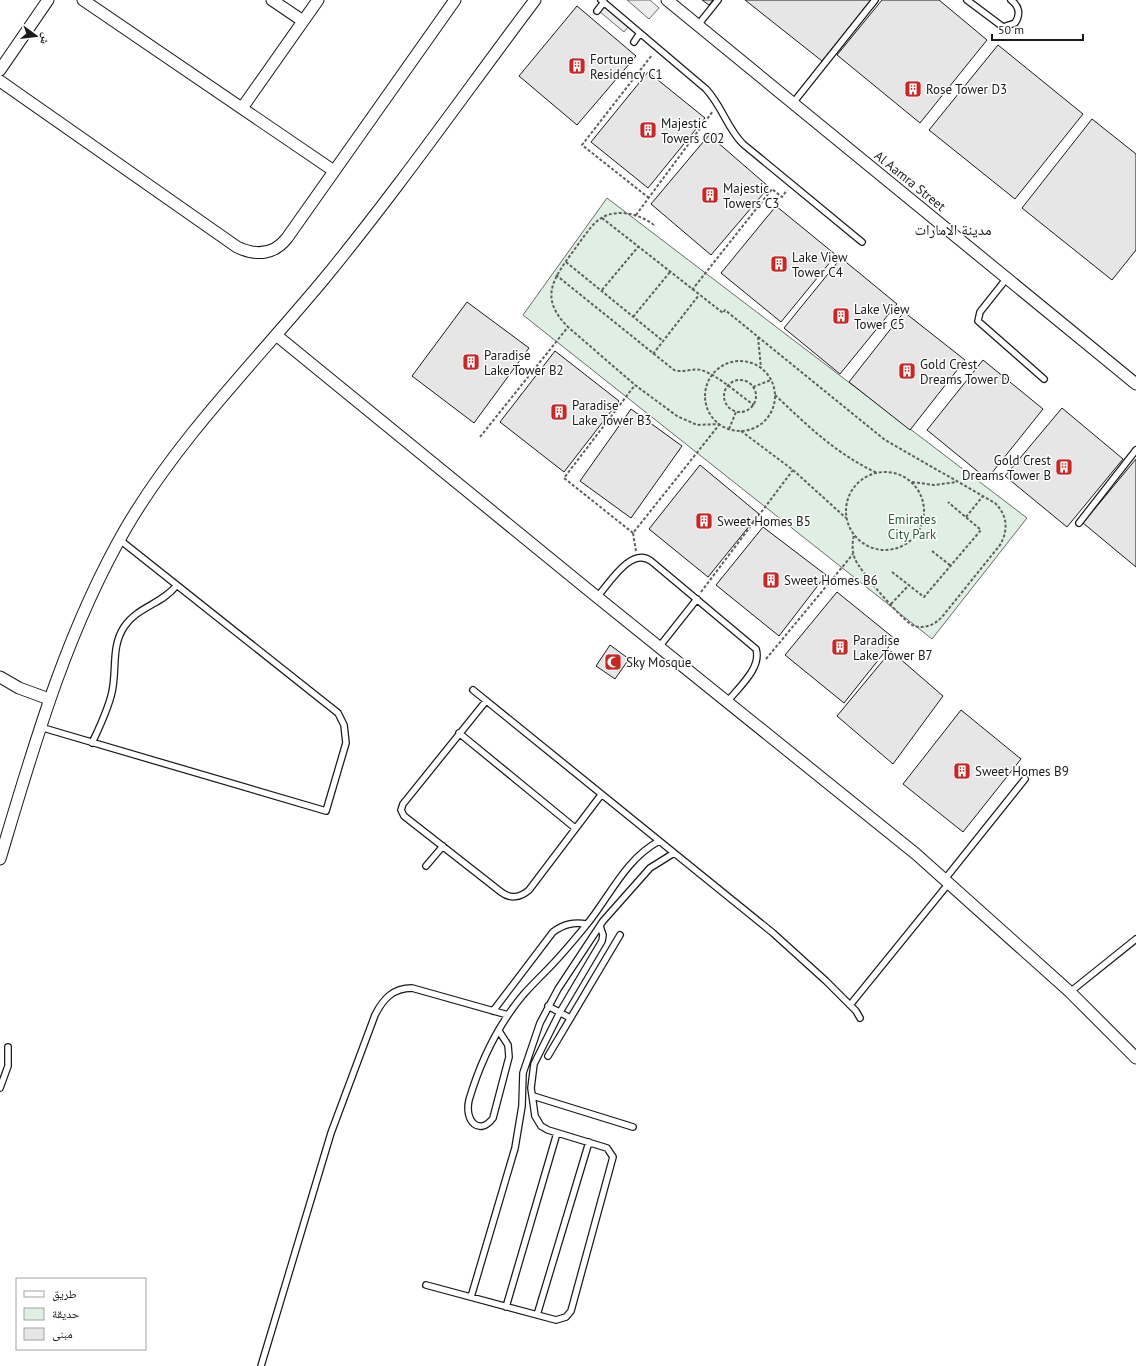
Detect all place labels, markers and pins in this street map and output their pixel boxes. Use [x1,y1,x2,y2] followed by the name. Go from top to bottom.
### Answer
[590,51,663,83] place label: Fortune Residency C1
[567,56,587,76] building icon: Fortune Residency C1
[903,79,923,99] building icon: Rose Tower D3
[926,81,1007,98] place label: Rose Tower D3
[661,115,724,147] place label: Majestic Towers C02
[638,120,658,140] building icon: Majestic Towers C02
[723,180,779,212] place label: Majestic Towers C3
[700,185,720,205] building icon: Majestic Towers C3
[792,249,848,281] place label: Lake View Tower C4
[769,254,789,274] building icon: Lake View Tower C4
[854,301,910,333] place label: Lake View Tower C5
[831,306,851,326] building icon: Lake View Tower C5
[484,347,564,379] place label: Paradise Lake Tower B2
[461,352,481,372] building icon: Paradise Lake Tower B2
[920,356,1010,388] place label: Gold Crest Dreams Tower D
[897,361,917,381] building icon: Gold Crest Dreams Tower D
[572,397,652,429] place label: Paradise Lake Tower B3
[549,402,569,422] building icon: Paradise Lake Tower B3
[962,452,1052,484] place label: Gold Crest Dreams Tower B
[1054,457,1074,477] building icon: Gold Crest Dreams Tower B
[694,511,714,531] building icon: Sweet Homes B5
[717,513,811,530] place label: Sweet Homes B5
[761,570,781,590] building icon: Sweet Homes B6
[784,572,878,589] place label: Sweet Homes B6
[853,632,933,664] place label: Paradise Lake Tower B7
[830,637,850,657] building icon: Paradise Lake Tower B7
[603,652,623,672] mosque icon: Sky Mosque
[626,654,691,671] place label: Sky Mosque
[952,761,972,781] building icon: Sweet Homes B9
[975,763,1069,780] place label: Sweet Homes B9

